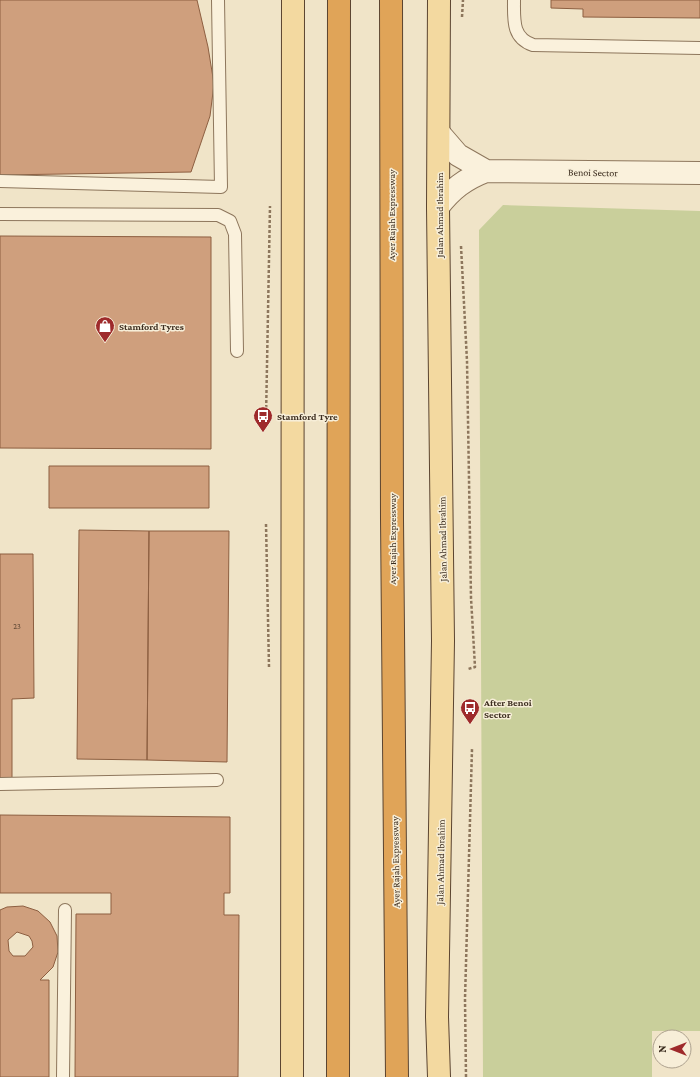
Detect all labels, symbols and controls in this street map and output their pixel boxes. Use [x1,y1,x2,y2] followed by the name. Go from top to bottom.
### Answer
[568,167,618,178] street label: Benoi Sector
[386,169,398,261] street label: Ayer Rajah Expressway
[434,172,445,259] street label: Jalan Ahmad Ibrahim
[94,315,116,343] shop icon: Stamford Tyres
[119,321,184,332] place label: Stamford Tyres
[252,405,274,433] bus stop icon: Stamford Tyre
[277,411,338,422] place label: Stamford Tyre
[387,493,399,585] street label: Ayer Rajah Expressway
[436,496,449,583] street label: Jalan Ahmad Ibrahim
[13,622,21,631] house number: 23
[459,697,481,725] bus stop icon: After Benoi Sector
[483,697,532,720] place label: After Benoi Sector
[389,816,403,908] street label: Ayer Rajah Expressway
[434,819,447,906] street label: Jalan Ahmad Ibrahim
[652,1029,692,1069] north arrow
[656,1045,668,1053] text: N

